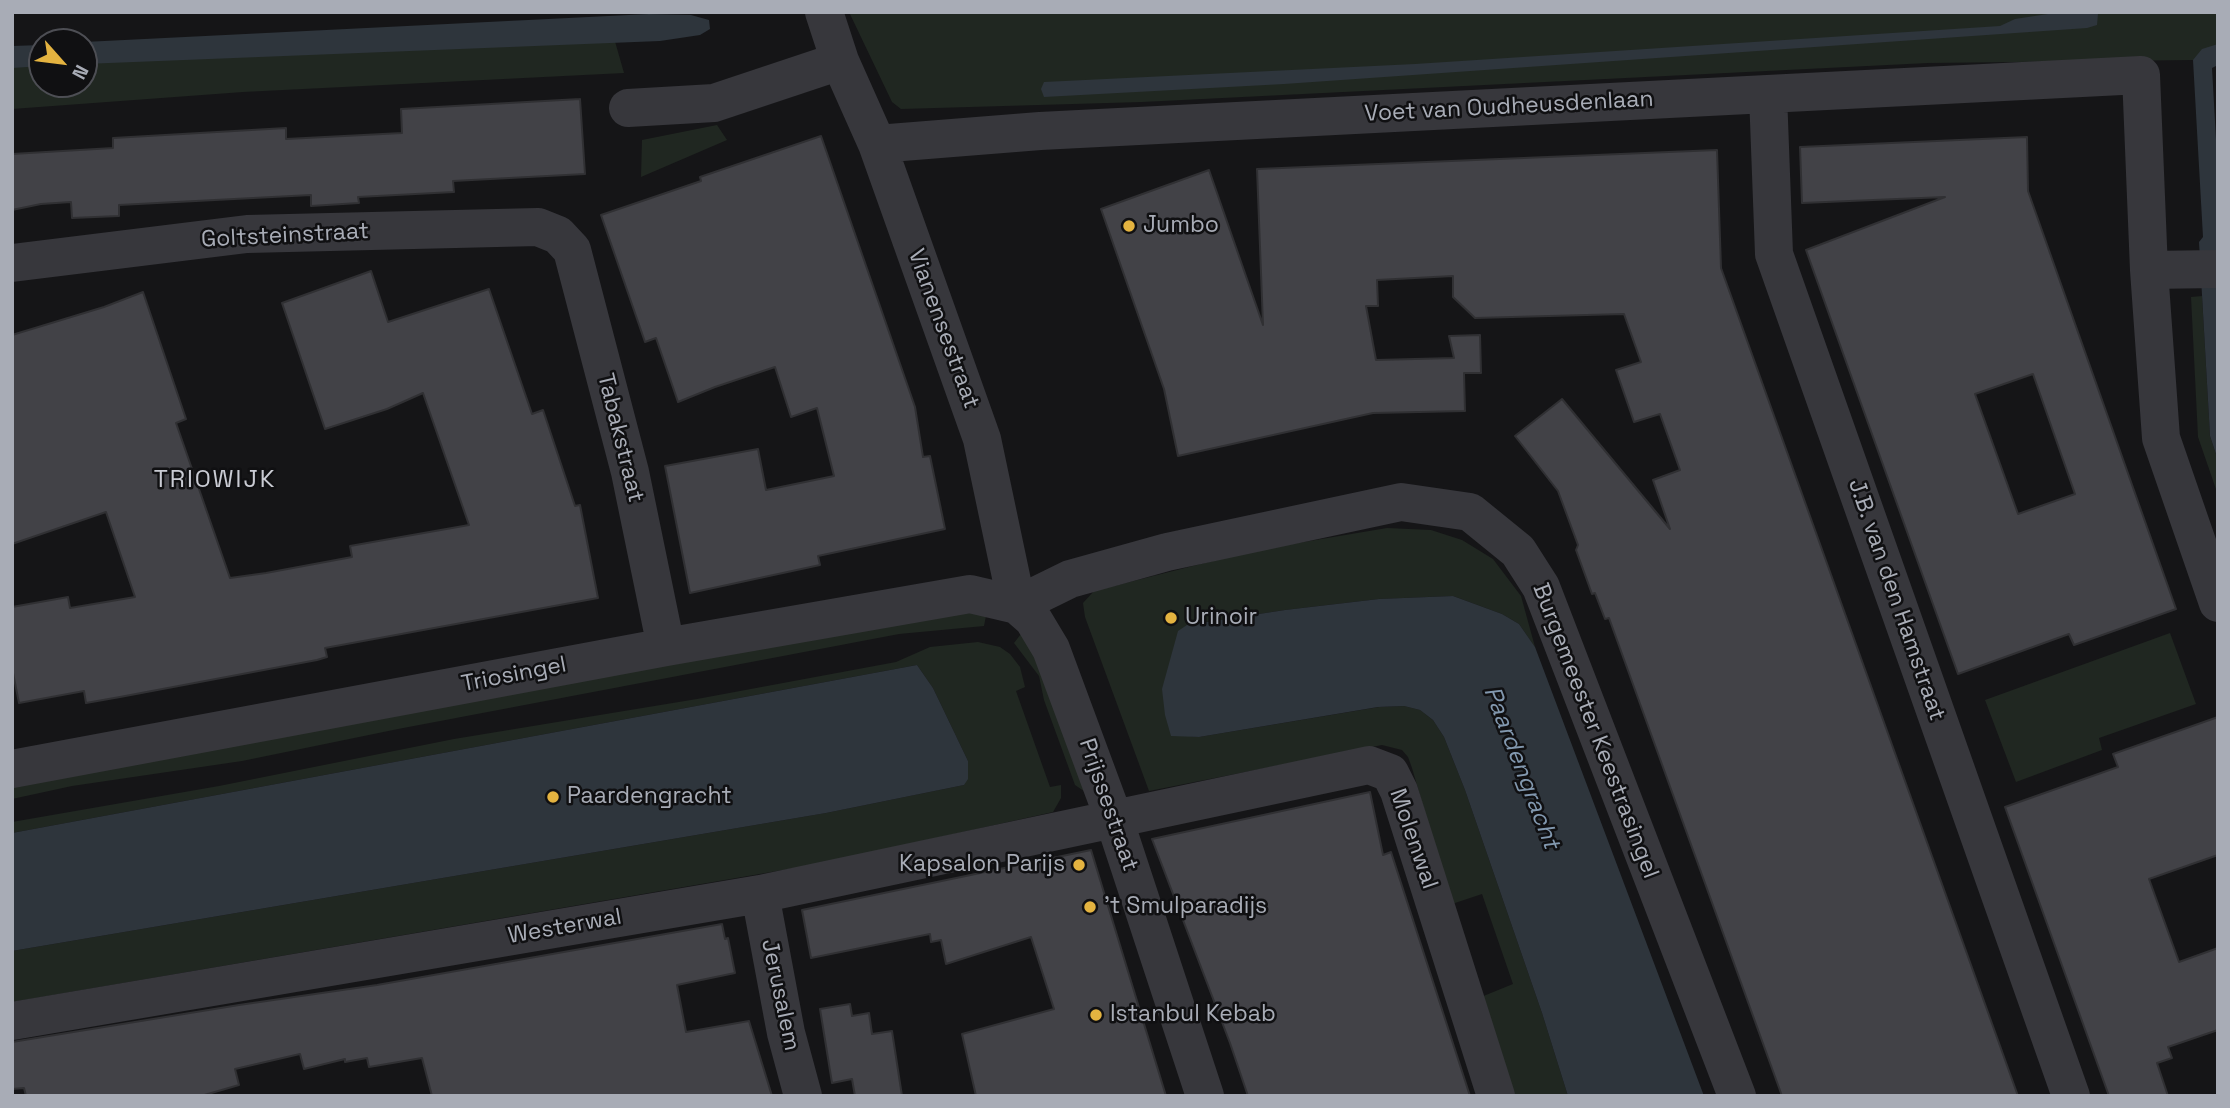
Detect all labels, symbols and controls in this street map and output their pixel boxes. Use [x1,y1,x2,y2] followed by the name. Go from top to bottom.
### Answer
[28,28,98,98] north arrow
[66,61,94,84] text: N
[1364,86,1654,128] street label: Voet van Oudheusdenlaan
[1143,212,1219,240] place label: Jumbo
[200,218,370,254] street label: Goltsteinstraat
[1121,218,1137,234] marker: Jumbo
[901,246,985,412] street label: Vianensestraat
[591,371,649,505] street label: Tabakstraat
[155,466,275,494] district label: TRIOWIJK
[1842,475,1950,725] street label: J.B. van den Hamstraat
[1526,580,1664,882] street label: Burgemeester Keestrasingel
[1185,604,1257,632] place label: Urinoir
[1163,610,1179,626] marker: Urinoir
[459,651,569,699] street label: Triosingel
[1477,683,1565,853] water label: Paardengracht
[1072,735,1144,875] street label: Prijssestraat
[567,783,732,811] place label: Paardengracht
[1383,785,1443,893] street label: Molenwal
[545,789,561,805] marker: Paardengracht
[899,851,1065,879] place label: Kapsalon Parijs
[1071,857,1087,873] marker: Kapsalon Parijs
[1104,893,1267,921] place label: 't Smulparadijs
[1082,899,1098,915] marker: 't Smulparadijs
[506,903,624,951] street label: Westerwal
[755,937,805,1053] street label: Jerusalem
[1110,1001,1276,1029] place label: Istanbul Kebab
[1088,1007,1104,1023] marker: Istanbul Kebab

